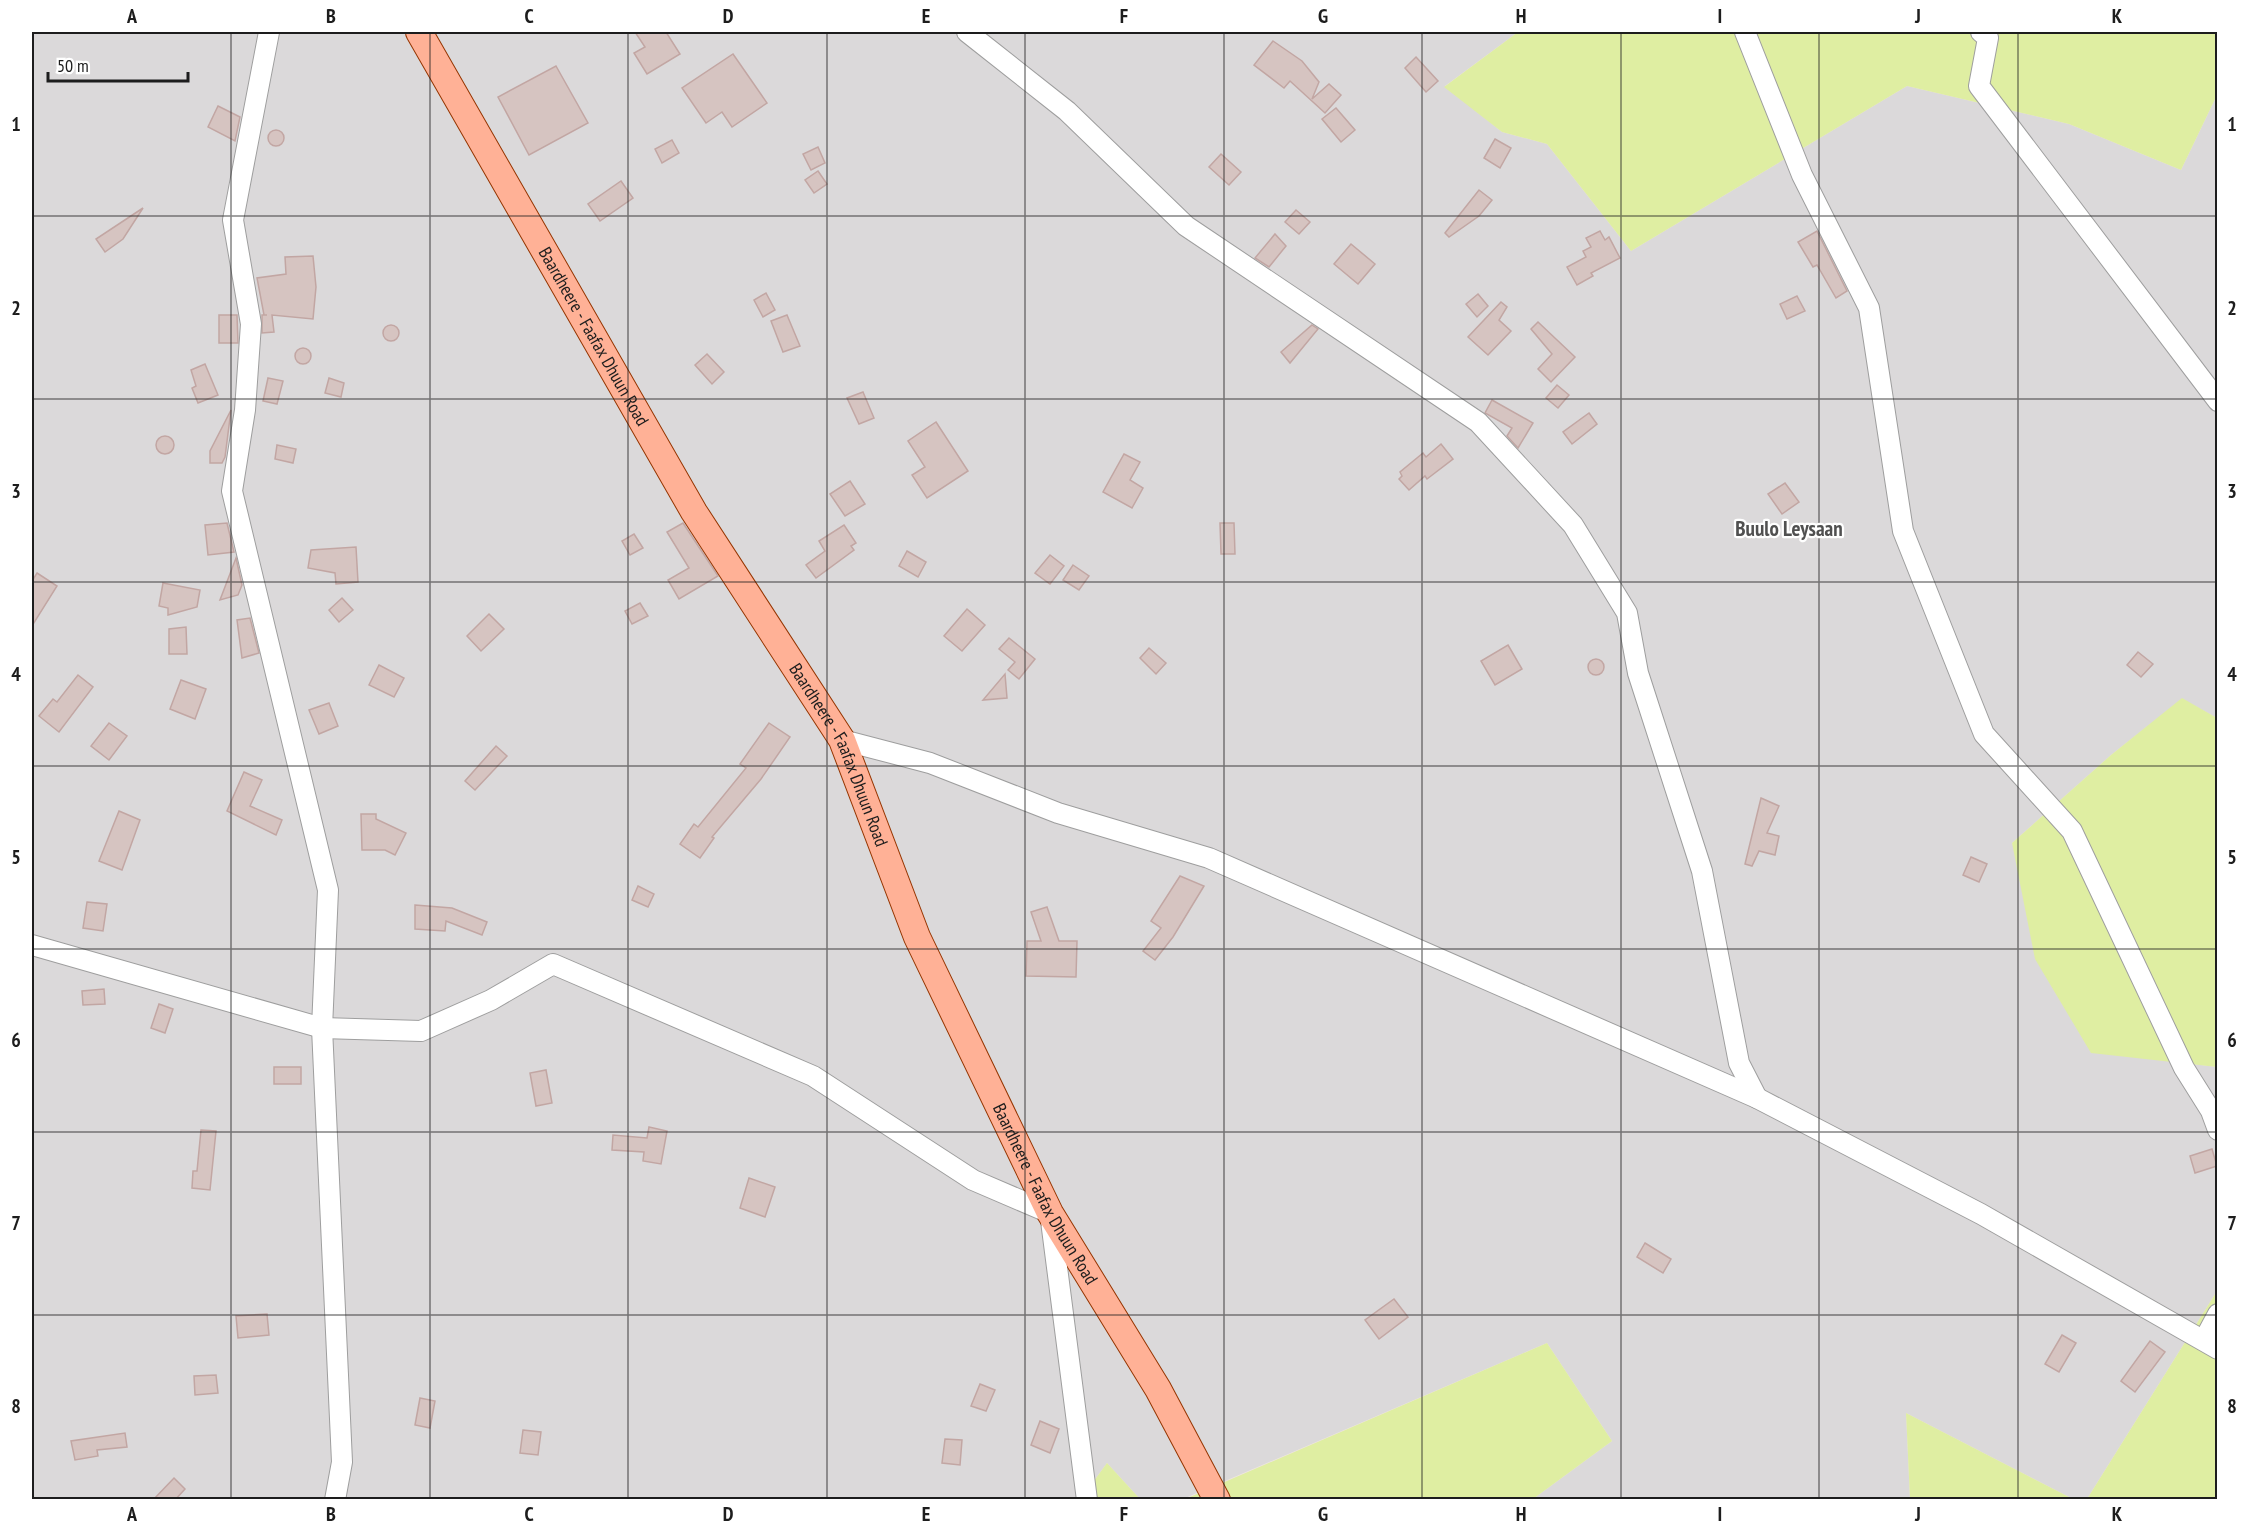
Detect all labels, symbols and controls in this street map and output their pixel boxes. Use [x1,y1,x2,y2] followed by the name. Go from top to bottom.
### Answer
[126,3,138,29] text: A
[326,3,336,29] text: B
[524,3,534,29] text: C
[723,3,734,29] text: D
[922,3,930,29] text: E
[1120,3,1128,29] text: F
[1318,3,1328,29] text: G
[1516,3,1526,29] text: H
[1718,3,1722,29] text: I
[1914,3,1921,29] text: J
[2112,3,2123,29] text: K
[48,45,188,83] scale bar
[57,54,89,77] text: 50 m
[11,111,21,137] text: 1
[2227,111,2237,137] text: 1
[534,243,654,430] street label: Baardheere - Faafax Dhuun Road
[11,295,21,321] text: 2
[2227,295,2237,321] text: 2
[11,478,21,504] text: 3
[2227,478,2237,504] text: 3
[1735,515,1843,542] district label: Buulo Leysaan
[784,659,893,850] street label: Baardheere - Faafax Dhuun Road
[11,661,21,687] text: 4
[2227,661,2237,687] text: 4
[11,844,21,870] text: 5
[2227,844,2237,870] text: 5
[11,1027,21,1053] text: 6
[2227,1027,2237,1053] text: 6
[988,1099,1103,1289] street label: Baardheere - Faafax Dhuun Road
[11,1210,21,1236] text: 7
[2227,1210,2237,1236] text: 7
[11,1393,21,1419] text: 8
[2227,1393,2237,1419] text: 8
[126,1501,138,1527] text: A
[326,1501,336,1527] text: B
[524,1501,534,1527] text: C
[723,1501,734,1527] text: D
[922,1501,930,1527] text: E
[1120,1501,1128,1527] text: F
[1318,1501,1328,1527] text: G
[1516,1501,1526,1527] text: H
[1718,1501,1722,1527] text: I
[1914,1501,1921,1527] text: J
[2112,1501,2123,1527] text: K

